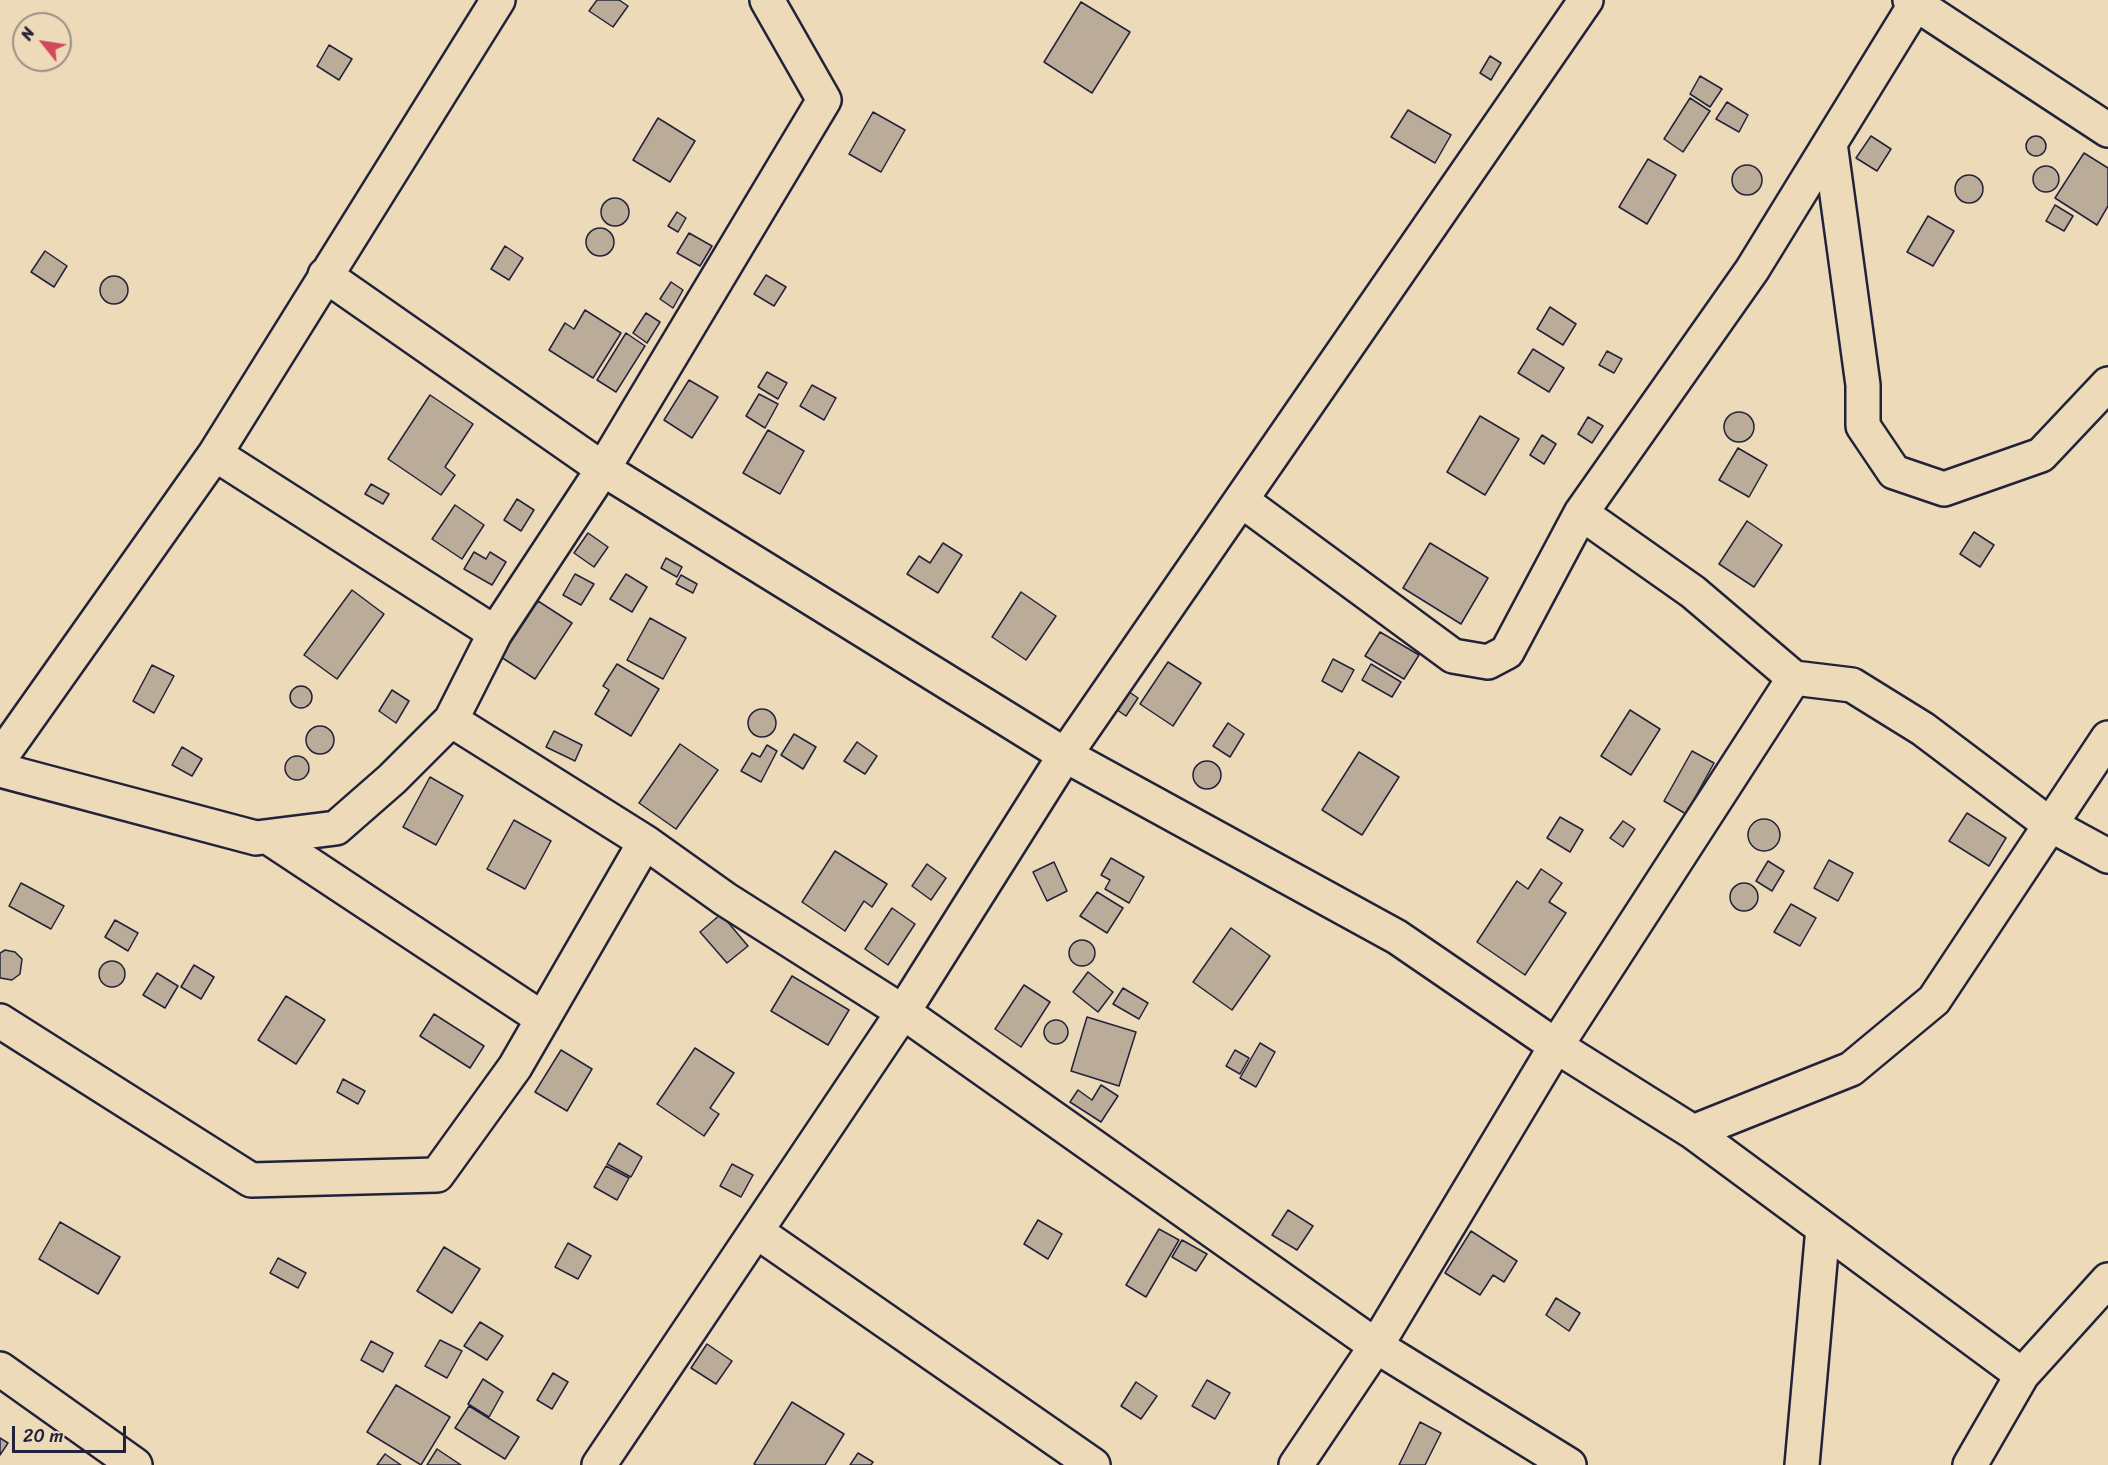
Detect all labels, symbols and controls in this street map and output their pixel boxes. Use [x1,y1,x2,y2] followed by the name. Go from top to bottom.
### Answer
[12,12,72,72] north arrow
[12,22,43,46] text: N
[15,1414,129,1452] scale bar
[23,1420,63,1452] text: 20 m

